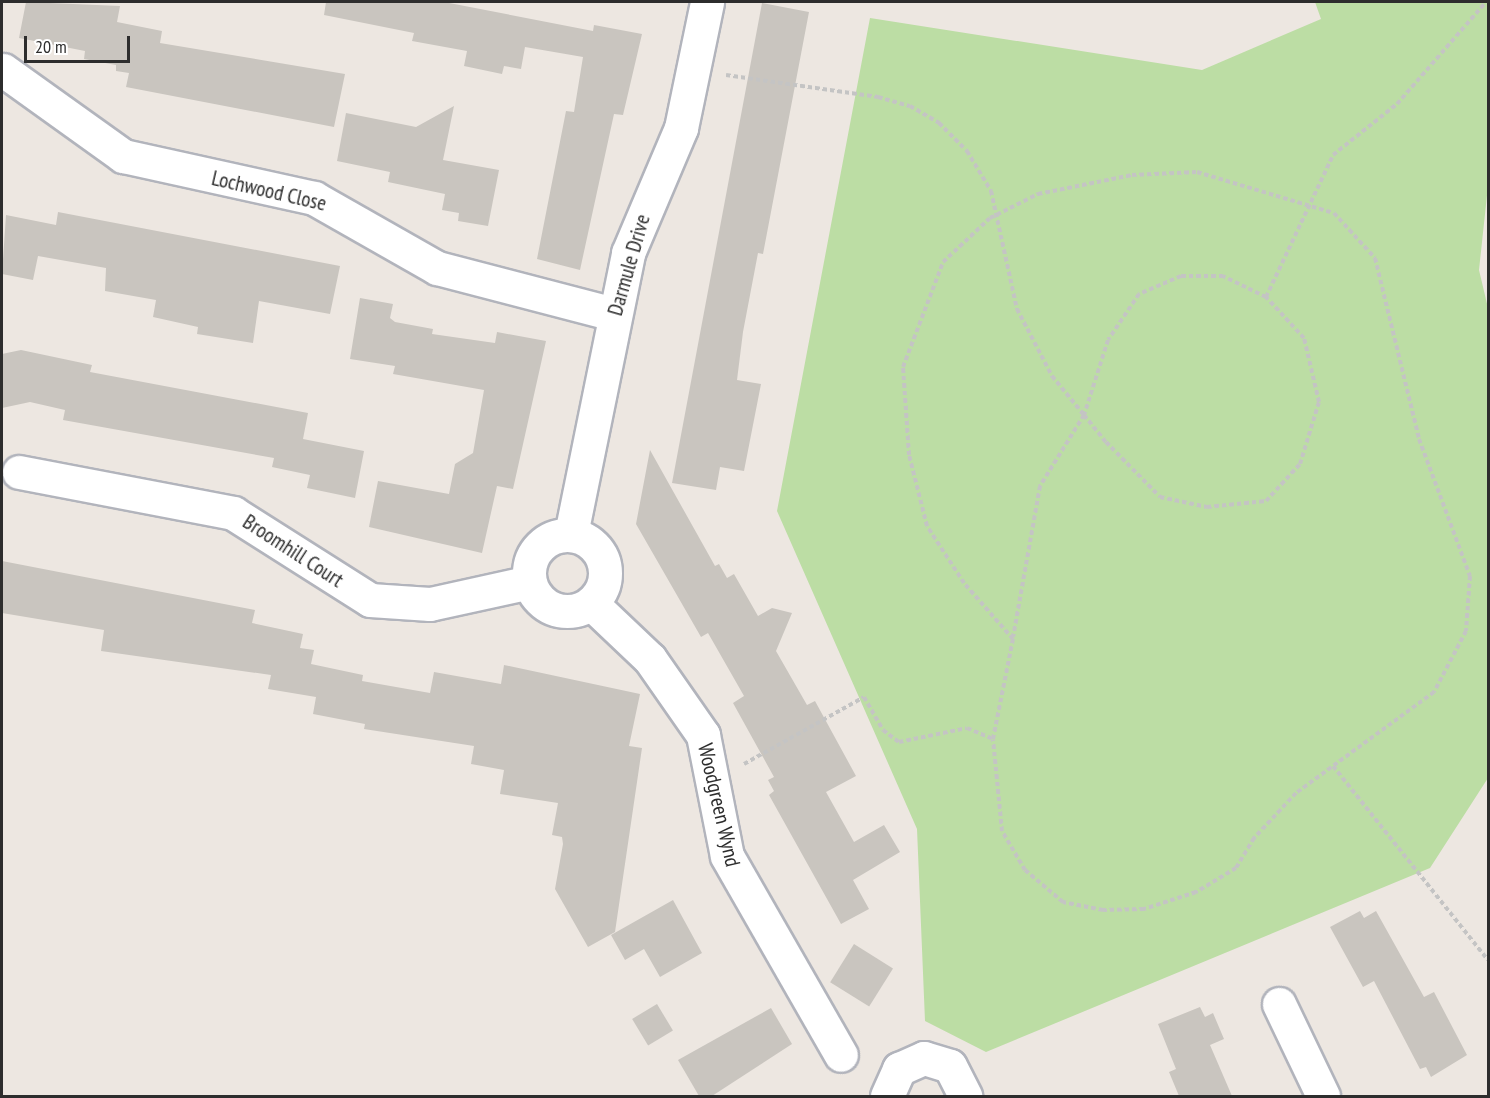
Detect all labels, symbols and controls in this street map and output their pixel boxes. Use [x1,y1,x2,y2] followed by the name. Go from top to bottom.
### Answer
[27,24,134,62] scale bar
[35,35,67,58] text: 20 m
[209,166,329,216] street label: Lochwood Close
[603,211,655,319] street label: Darmule Drive
[238,509,348,593] street label: Broomhill Court
[693,741,745,869] street label: Woodgreen Wynd

